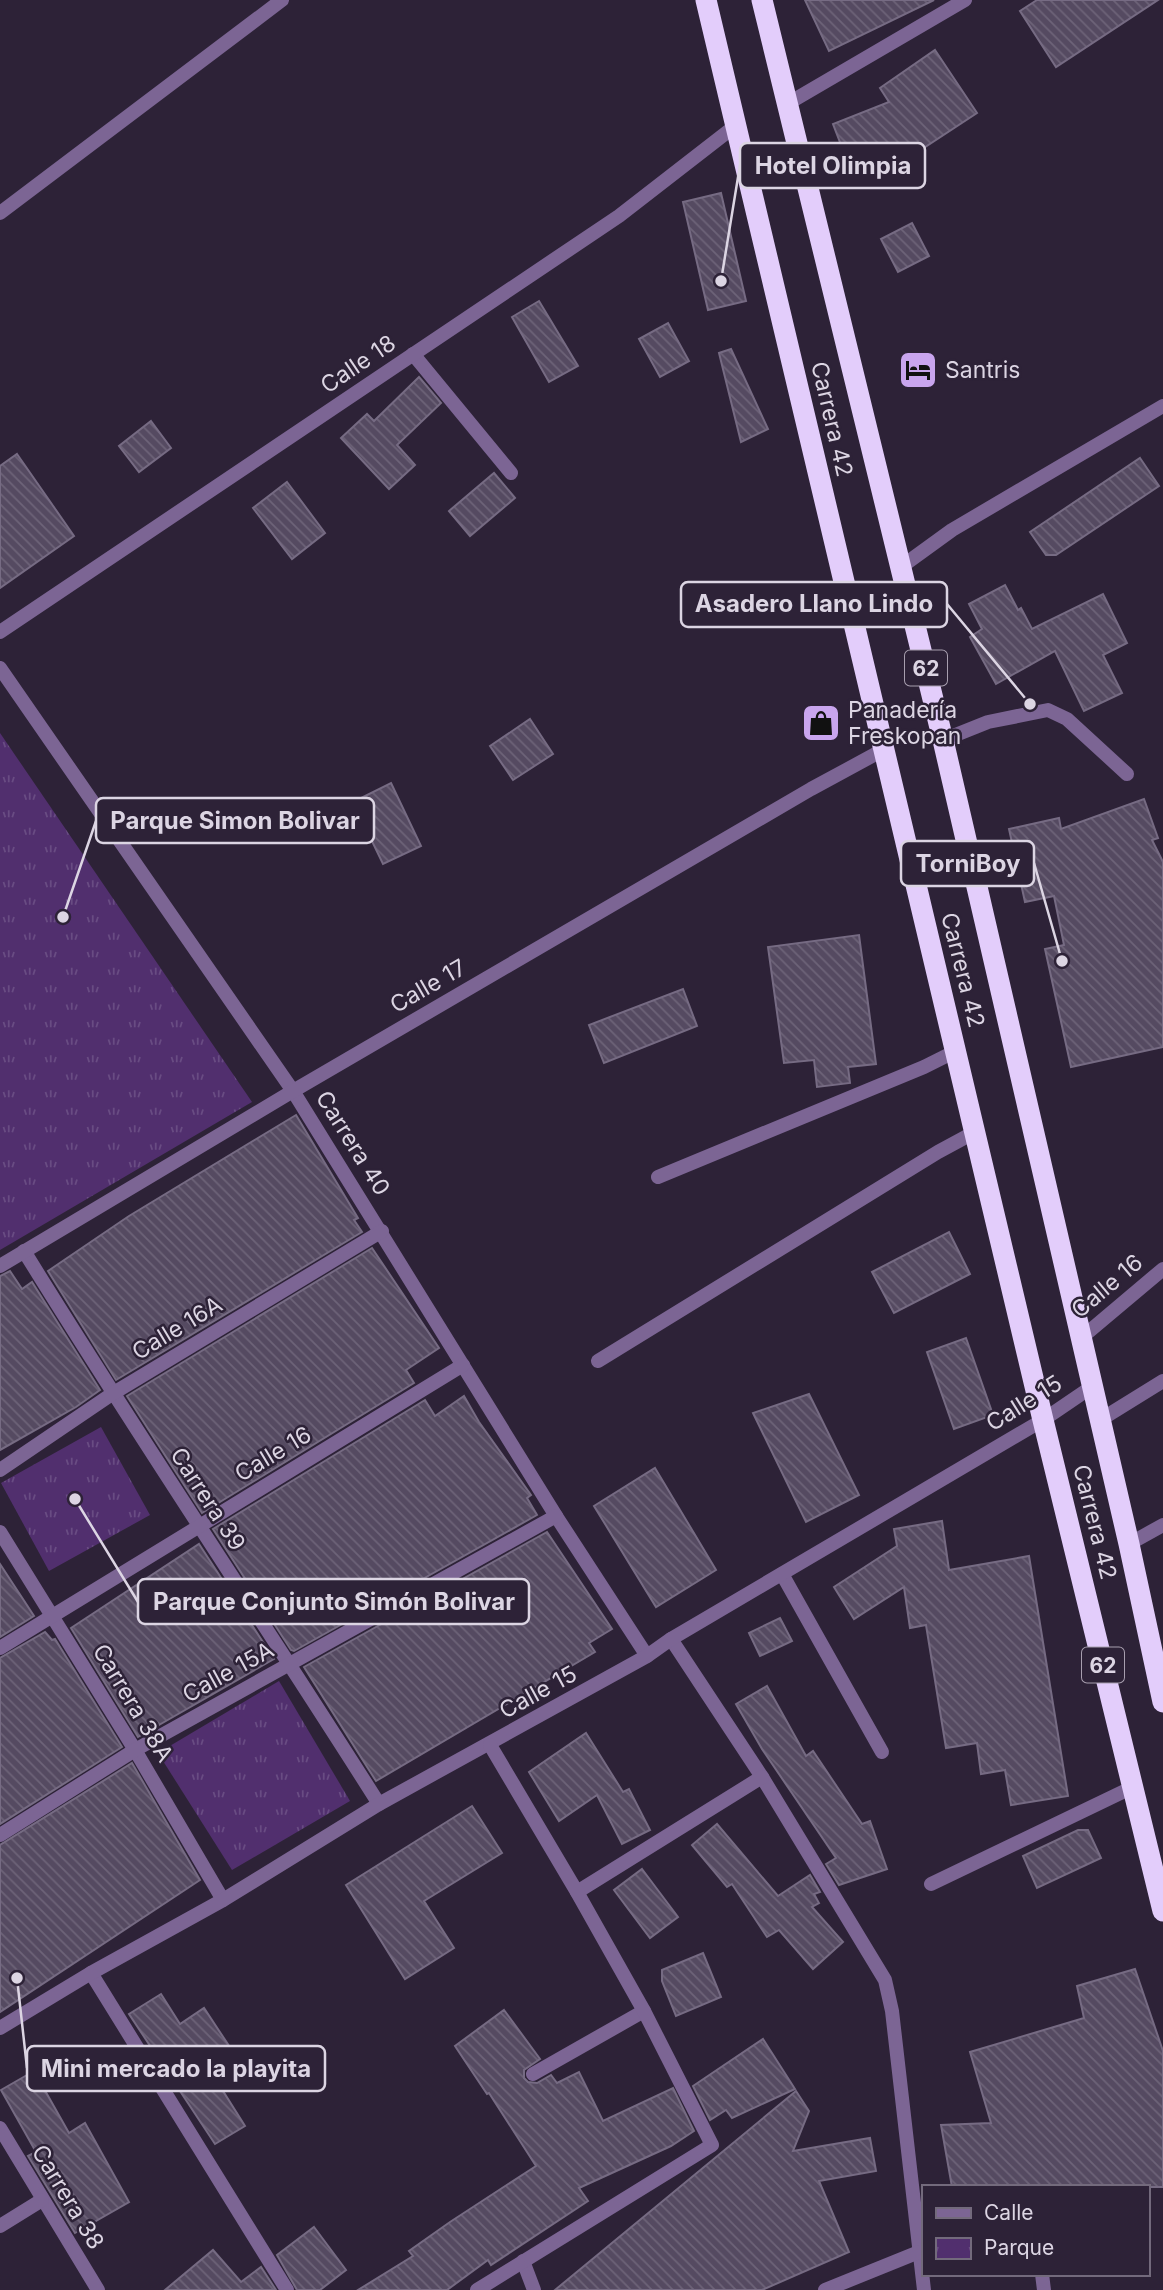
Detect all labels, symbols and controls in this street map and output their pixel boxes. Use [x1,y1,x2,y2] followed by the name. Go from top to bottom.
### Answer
[740,143,925,188] callout: Hotel Olimpia
[755,151,911,180] text: Hotel Olimpia
[315,329,401,399] street label: Calle 18
[897,349,939,391] hotel icon: Santris
[945,356,1021,384] place label: Santris
[805,359,859,479] street label: Carrera 42
[681,582,947,627] callout: Asadero Llano Lindo
[695,589,933,618] text: Asadero Llano Lindo
[905,650,947,686] road number: 62
[848,696,961,750] place label: Panadería Freskopan
[800,702,842,744] shop icon: Panadería Freskopan
[96,798,374,843] callout: Parque Simon Bolivar
[110,806,360,835] text: Parque Simon Bolivar
[901,841,1034,886] callout: TorniBoy
[916,849,1021,878] text: TorniBoy
[935,910,991,1030] street label: Carrera 42
[385,953,471,1019] street label: Calle 17
[310,1086,396,1200] street label: Carrera 40
[1066,1248,1148,1324] street label: Calle 16
[127,1290,227,1366] street label: Calle 16A
[981,1369,1067,1437] street label: Calle 15
[230,1420,316,1488] street label: Calle 16
[164,1442,252,1556] street label: Carrera 39
[1067,1462,1123,1582] street label: Carrera 42
[138,1579,529,1624] callout: Parque Conjunto Simón Bolivar
[153,1587,515,1616] text: Parque Conjunto Simón Bolivar
[178,1635,279,1708] street label: Calle 15A
[87,1639,179,1767] street label: Carrera 38A
[1082,1648,1124,1682] road number: 62
[494,1659,582,1725] street label: Calle 15
[27,2046,325,2091] callout: Mini mercado la playita
[41,2054,311,2083] text: Mini mercado la playita
[26,2140,110,2254] street label: Carrera 38
[922,2185,1149,2276] legend
[984,2200,1034,2225] text: Calle
[984,2235,1054,2260] text: Parque

